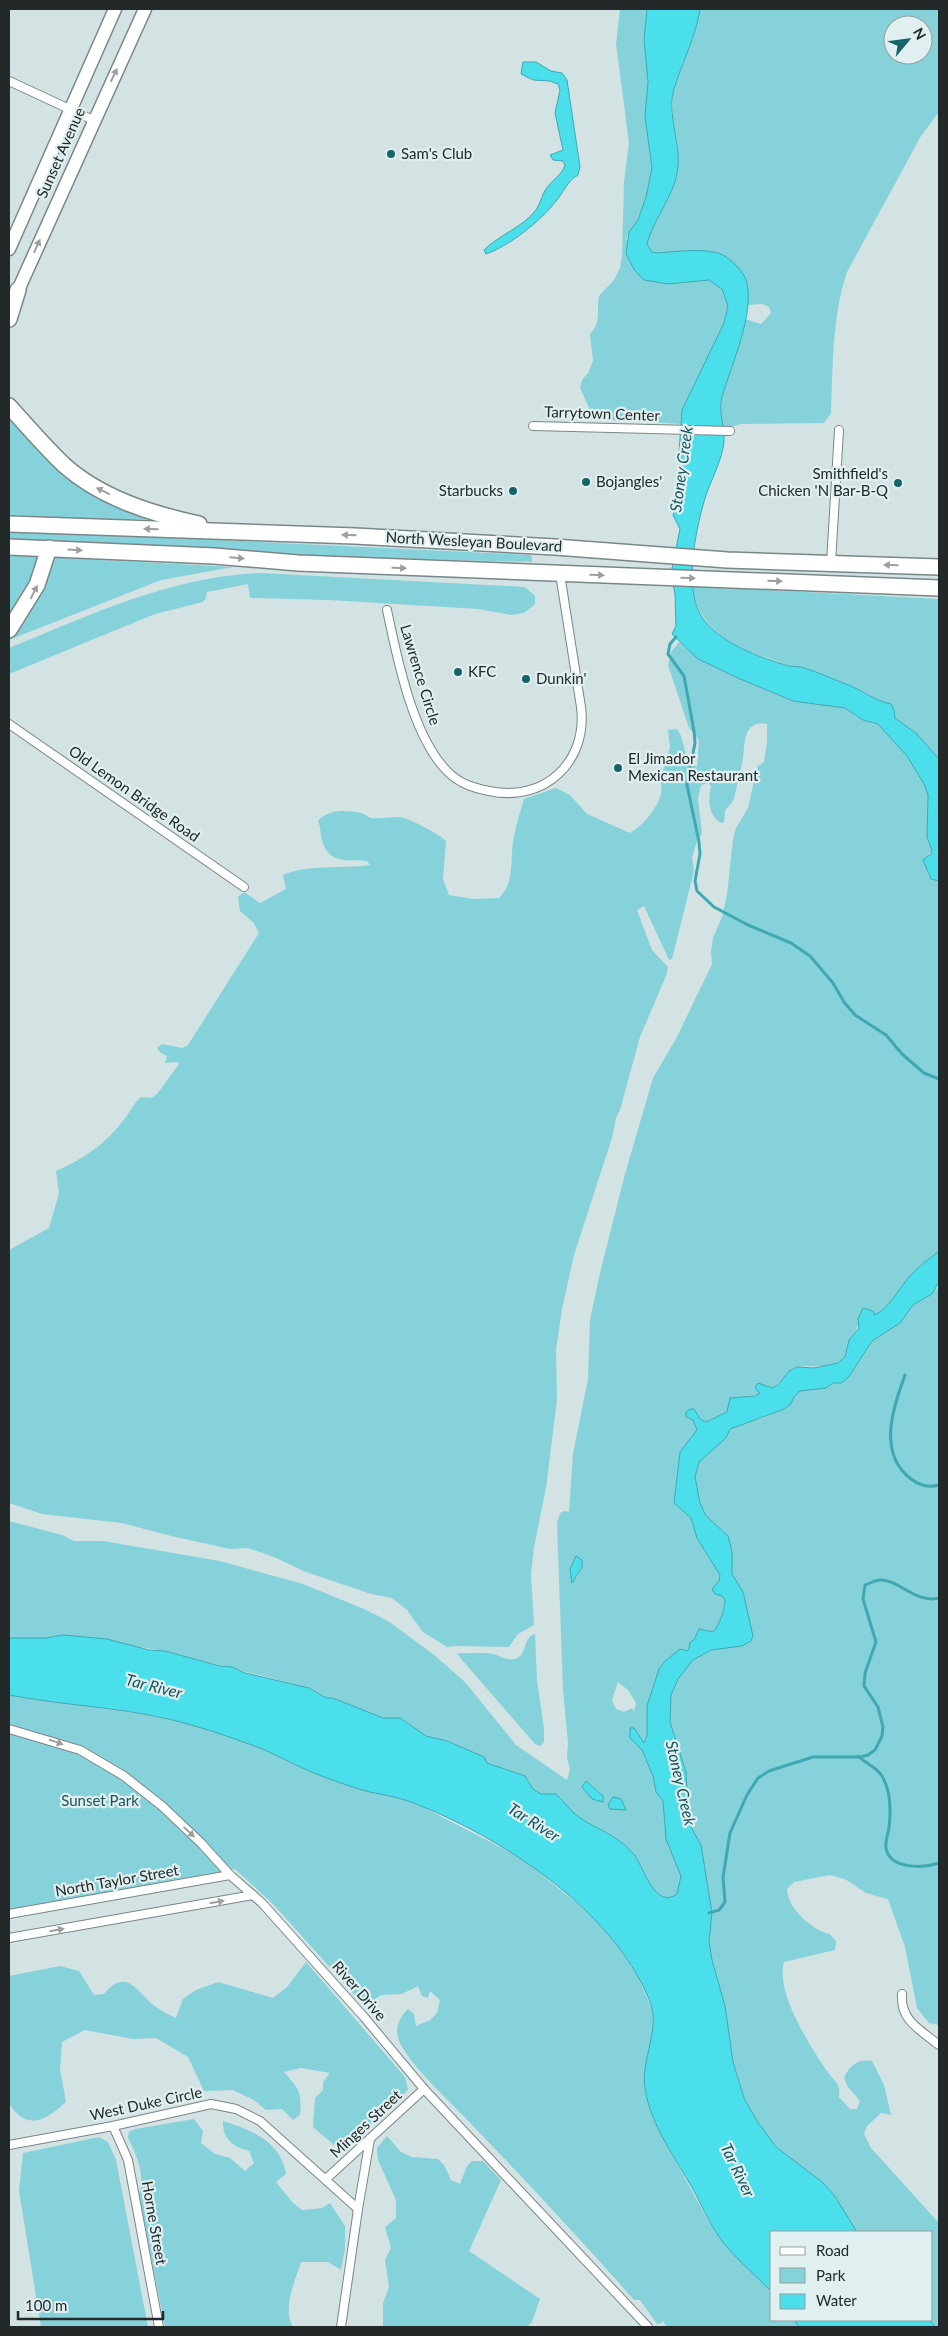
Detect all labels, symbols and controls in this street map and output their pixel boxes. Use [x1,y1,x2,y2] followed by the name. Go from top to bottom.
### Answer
[883,15,933,65] north arrow
[910,25,930,42] text: N
[110,68,118,82] one-way arrow
[32,104,88,201] street label: Sunset Avenue
[401,144,472,162] place label: Sam's Club
[385,148,397,160] marker: Sam's Club
[33,239,41,253] one-way arrow
[544,402,661,424] street label: Tarrytown Center
[665,424,696,513] water label: Stoney Creek
[758,464,888,499] place label: Smithfield's Chicken 'N Bar-B-Q
[596,472,662,490] place label: Bojangles'
[580,476,592,488] marker: Bojangles'
[892,477,904,489] marker: Smithfield's Chicken 'N Bar-B-Q
[439,481,503,499] place label: Starbucks
[507,485,519,497] marker: Starbucks
[96,487,110,495] one-way arrow
[143,525,159,533] one-way arrow
[385,527,563,555] street label: North Wesleyan Boulevard
[340,531,356,539] one-way arrow
[67,546,83,554] one-way arrow
[229,554,245,562] one-way arrow
[882,561,898,569] one-way arrow
[392,564,408,572] one-way arrow
[589,572,605,580] one-way arrow
[680,574,696,582] one-way arrow
[768,577,784,585] one-way arrow
[30,584,38,599] one-way arrow
[397,622,445,727] street label: Lawrence Circle
[468,662,496,680] place label: KFC
[452,666,464,678] marker: KFC
[536,669,587,687] place label: Dunkin'
[520,673,532,685] marker: Dunkin'
[66,741,203,845] street label: Old Lemon Bridge Road
[628,749,759,784] place label: El Jimador Mexican Restaurant
[612,762,624,774] marker: El Jimador Mexican Restaurant
[124,1669,185,1702] water label: Tar River
[48,1739,63,1746] one-way arrow
[662,1739,701,1828] water label: Stoney Creek
[61,1791,139,1809] park label: Sunset Park
[505,1798,564,1845] water label: Tar River
[183,1826,195,1838] one-way arrow
[54,1860,181,1900] street label: North Taylor Street
[209,1897,225,1905] one-way arrow
[49,1925,65,1933] one-way arrow
[329,1957,391,2024] street label: River Drive
[88,2082,204,2124] street label: West Duke Circle
[326,2085,405,2161] street label: Minges Street
[717,2140,760,2200] water label: Tar River
[139,2180,171,2267] street label: Horne Street
[770,2231,933,2321] legend
[816,2241,849,2259] text: Road
[816,2266,846,2284] text: Park
[18,2288,162,2320] scale bar
[816,2291,857,2309] text: Water
[25,2296,67,2314] text: 100 m

